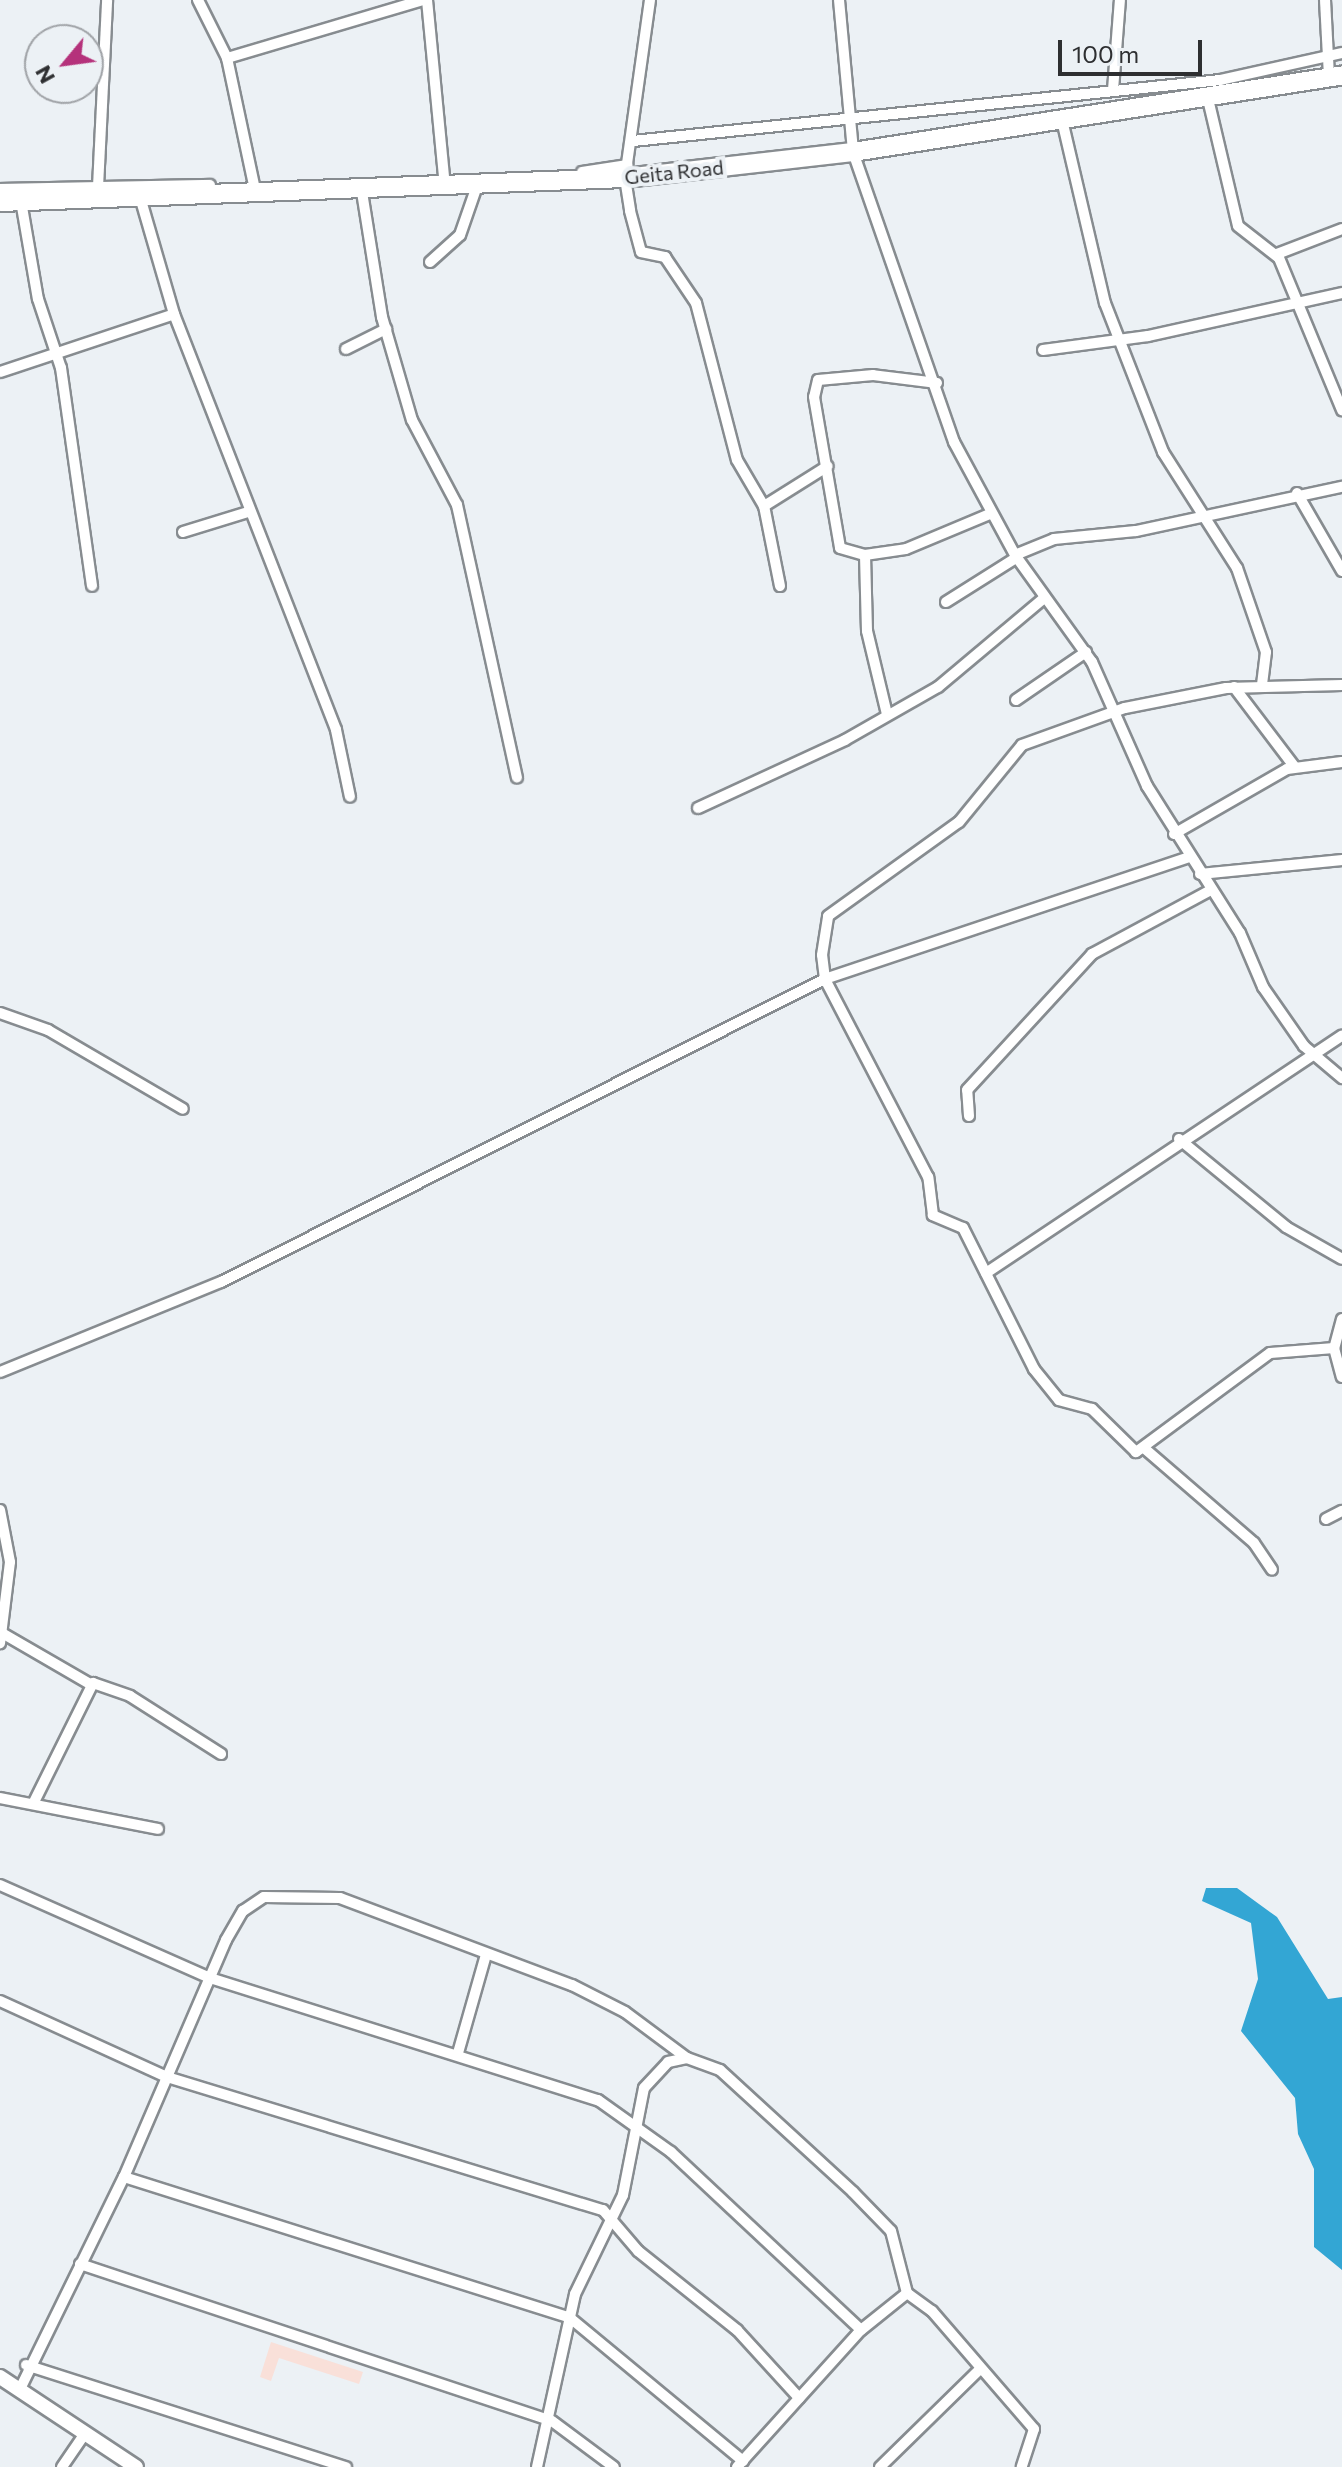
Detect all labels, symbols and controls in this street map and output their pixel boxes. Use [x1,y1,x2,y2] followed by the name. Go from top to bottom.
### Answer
[24,24,104,104] north arrow
[1062,24,1206,74] scale bar
[1072,39,1139,68] text: 100 m
[29,61,60,89] text: N
[623,155,725,189] street label: Geita Road

